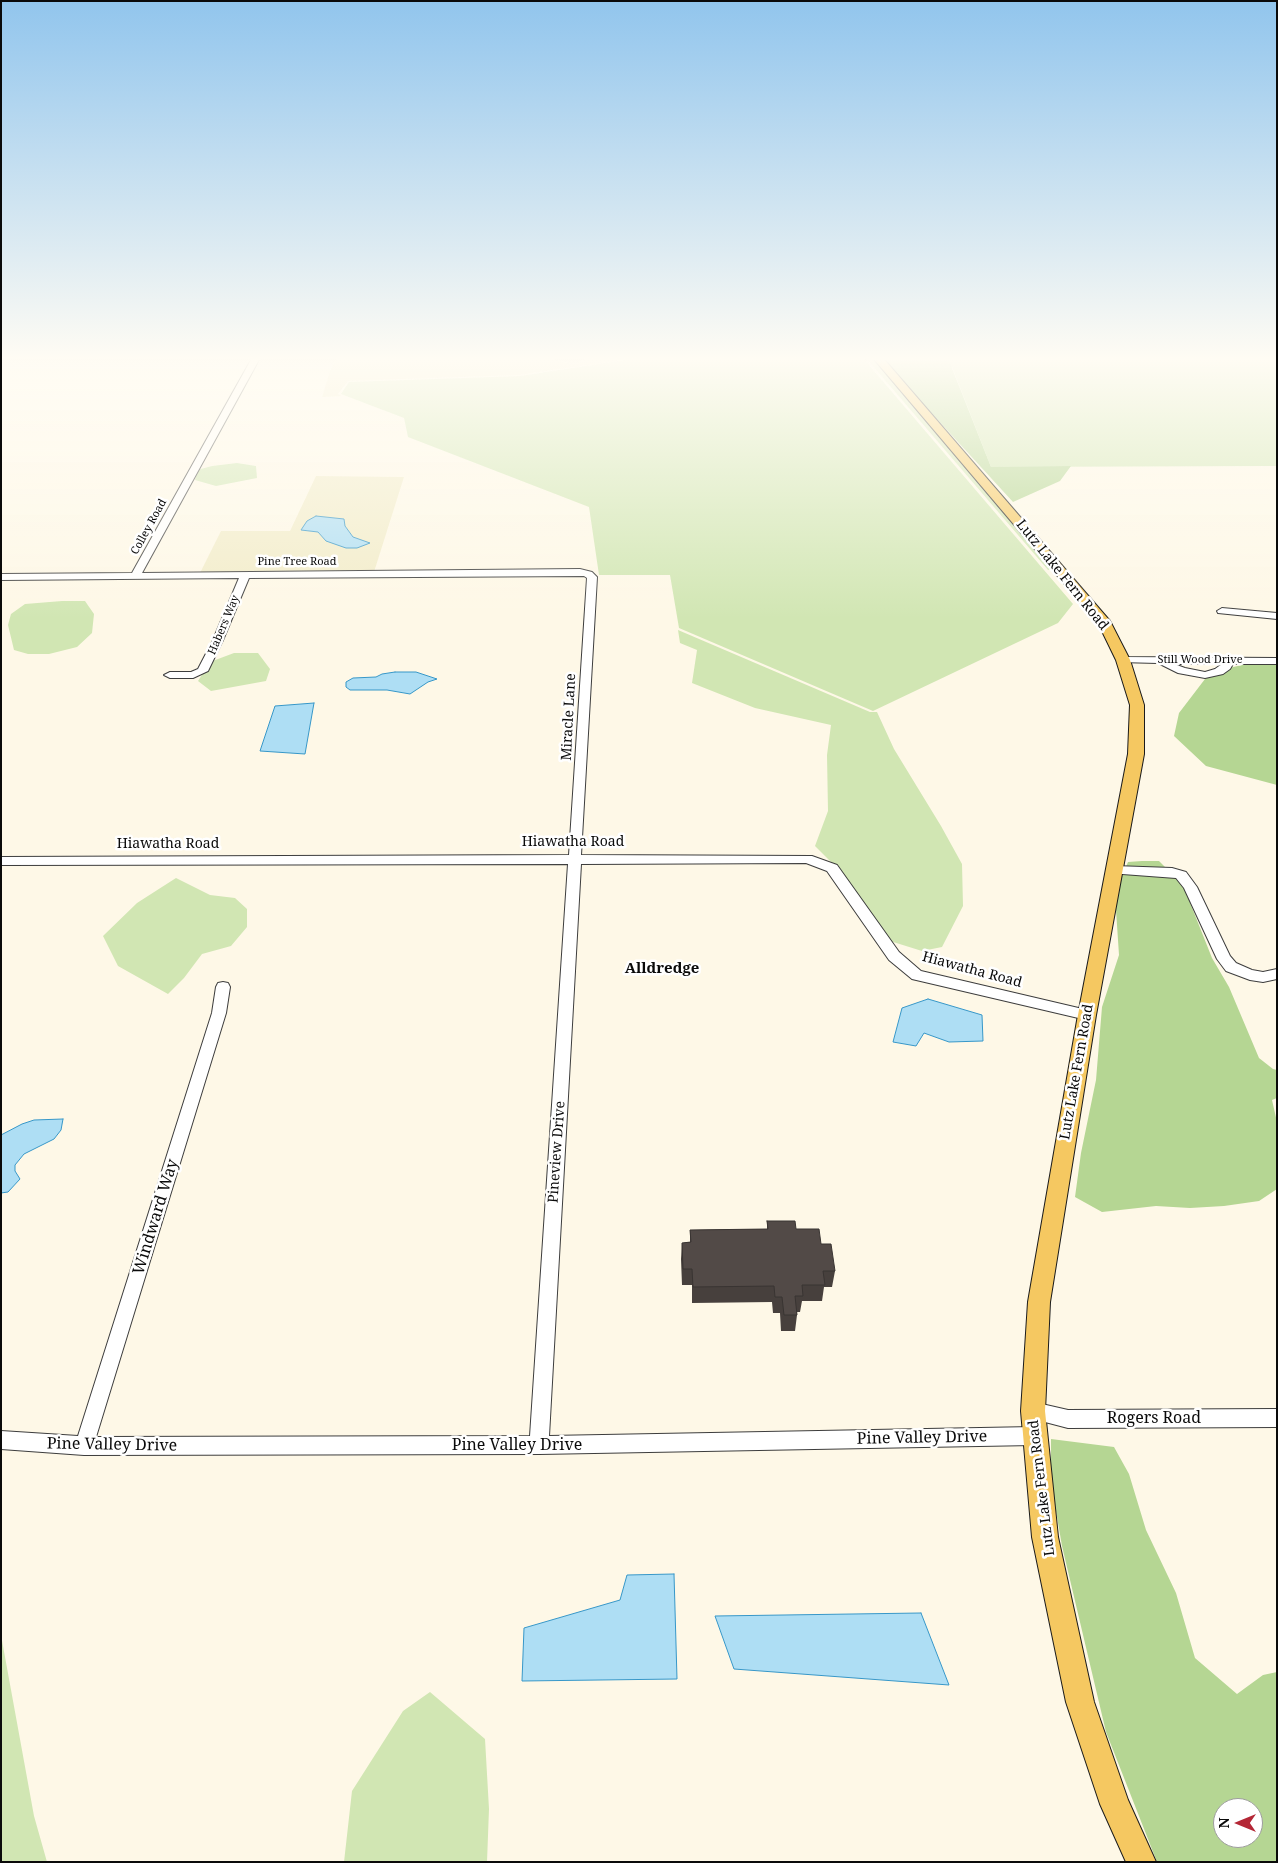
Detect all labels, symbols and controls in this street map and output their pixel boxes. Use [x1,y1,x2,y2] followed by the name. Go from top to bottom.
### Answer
[128,497,170,557] street label: Colley Road
[1012,516,1112,634] street label: Lutz Lake Fern Road
[257,555,337,569] street label: Pine Tree Road
[206,593,242,657] street label: Habers Way
[1157,653,1243,667] street label: Still Wood Drive
[558,673,580,761] street label: Miracle Lane
[522,834,624,850] street label: Hiawatha Road
[117,836,219,852] street label: Hiawatha Road
[920,949,1024,991] street label: Hiawatha Road
[625,960,699,978] district label: Alldredge
[1057,1003,1097,1141] street label: Lutz Lake Fern Road
[545,1100,569,1204] street label: Pineview Drive
[129,1157,183,1277] street label: Windward Way
[1107,1408,1201,1428] street label: Rogers Road
[1025,1419,1059,1557] street label: Lutz Lake Fern Road
[857,1427,987,1449] street label: Pine Valley Drive
[47,1434,177,1456] street label: Pine Valley Drive
[452,1435,582,1455] street label: Pine Valley Drive
[1213,1798,1263,1848] north arrow
[1214,1817,1233,1829] text: N

